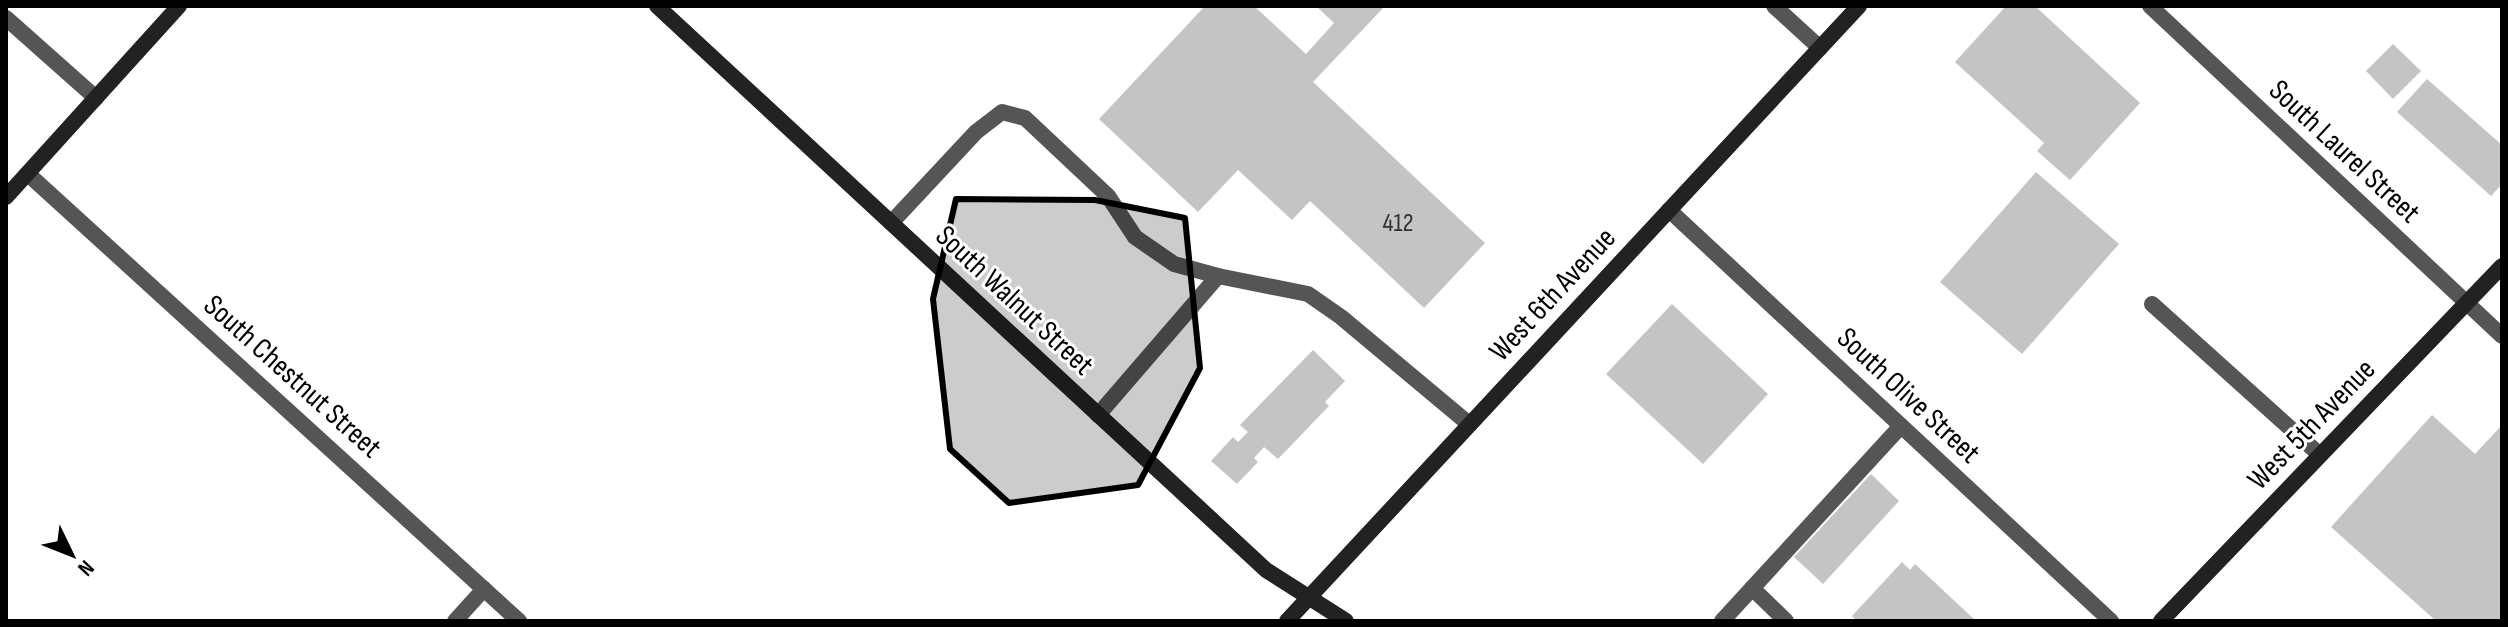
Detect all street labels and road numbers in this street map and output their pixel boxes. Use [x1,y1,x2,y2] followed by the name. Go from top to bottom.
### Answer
[2261,73,2427,231] street label: South Laurel Street
[928,218,1101,383] street label: South Walnut Street
[1482,221,1624,369] street label: West 6th Avenue
[196,288,389,466] street label: South Chestnut Street
[1829,320,1987,471] street label: South Olive Street
[2240,352,2383,498] street label: West 5th Avenue

